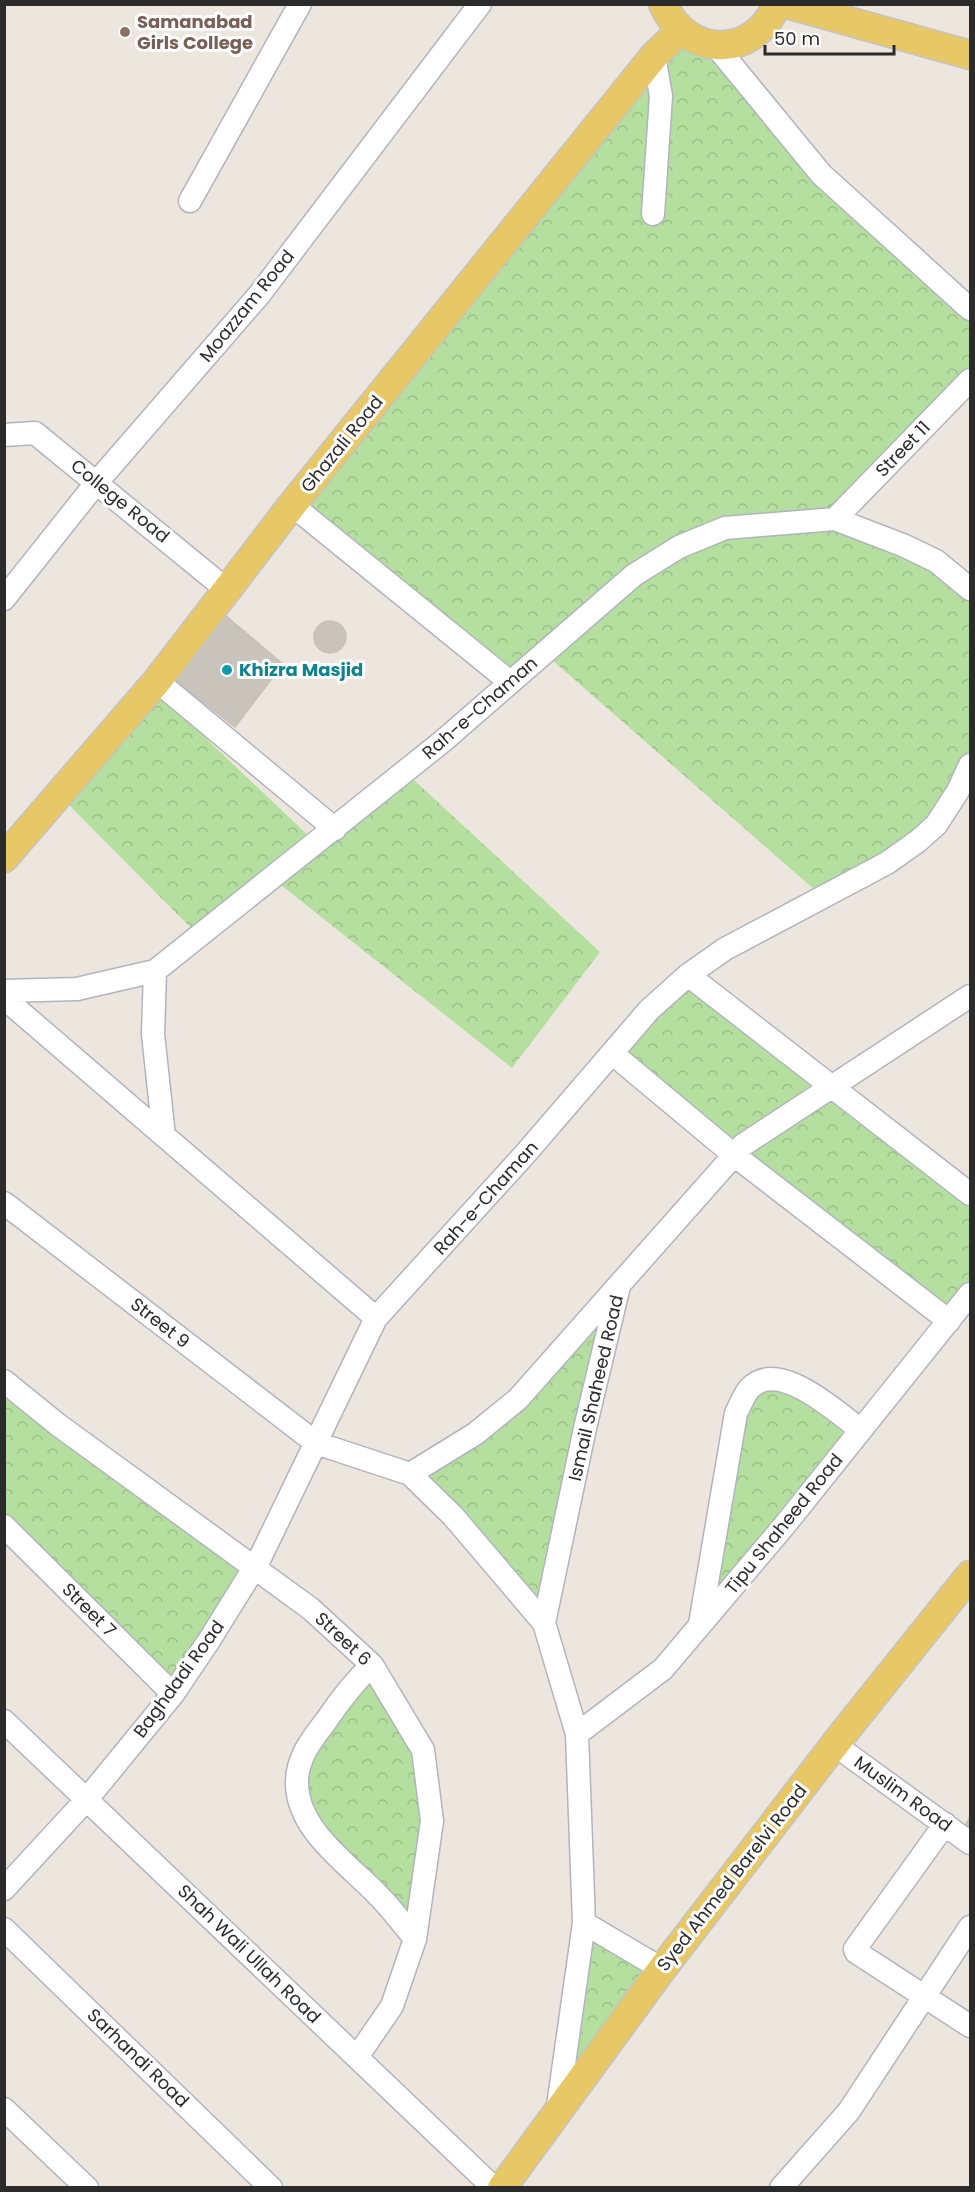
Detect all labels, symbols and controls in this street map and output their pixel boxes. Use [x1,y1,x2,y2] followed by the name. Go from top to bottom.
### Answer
[137,9,253,55] place label: Samanabad Girls College
[765,18,894,56] scale bar
[118,25,132,39] marker: Samanabad Girls College
[774,26,820,51] text: 50 m
[194,244,300,367] street label: Moazzam Road
[295,390,389,498] street label: Ghazali Road
[870,415,936,482] street label: Street 11
[66,453,175,548] street label: College Road
[417,650,543,765] street label: Rah-e-Chaman
[239,657,363,682] place label: Khizra Masjid
[220,663,234,677] marker: Khizra Masjid
[428,1135,544,1260] street label: Rah-e-Chaman
[125,1292,195,1354] street label: Street 9
[562,1292,629,1483] street label: Ismail Shaheed Road
[719,1448,848,1599] street label: Tipu Shaheed Road
[57,1577,122,1642] street label: Street 7
[310,1606,377,1671] street label: Street 6
[128,1615,230,1742] street label: Baghdadi Road
[849,1750,957,1838] street label: Muslim Road
[651,1779,813,1976] street label: Syed Ahmed Barelvi Road
[172,1879,326,2029] street label: Shah Wali Ullah Road
[82,2003,195,2113] street label: Sarhandi Road

